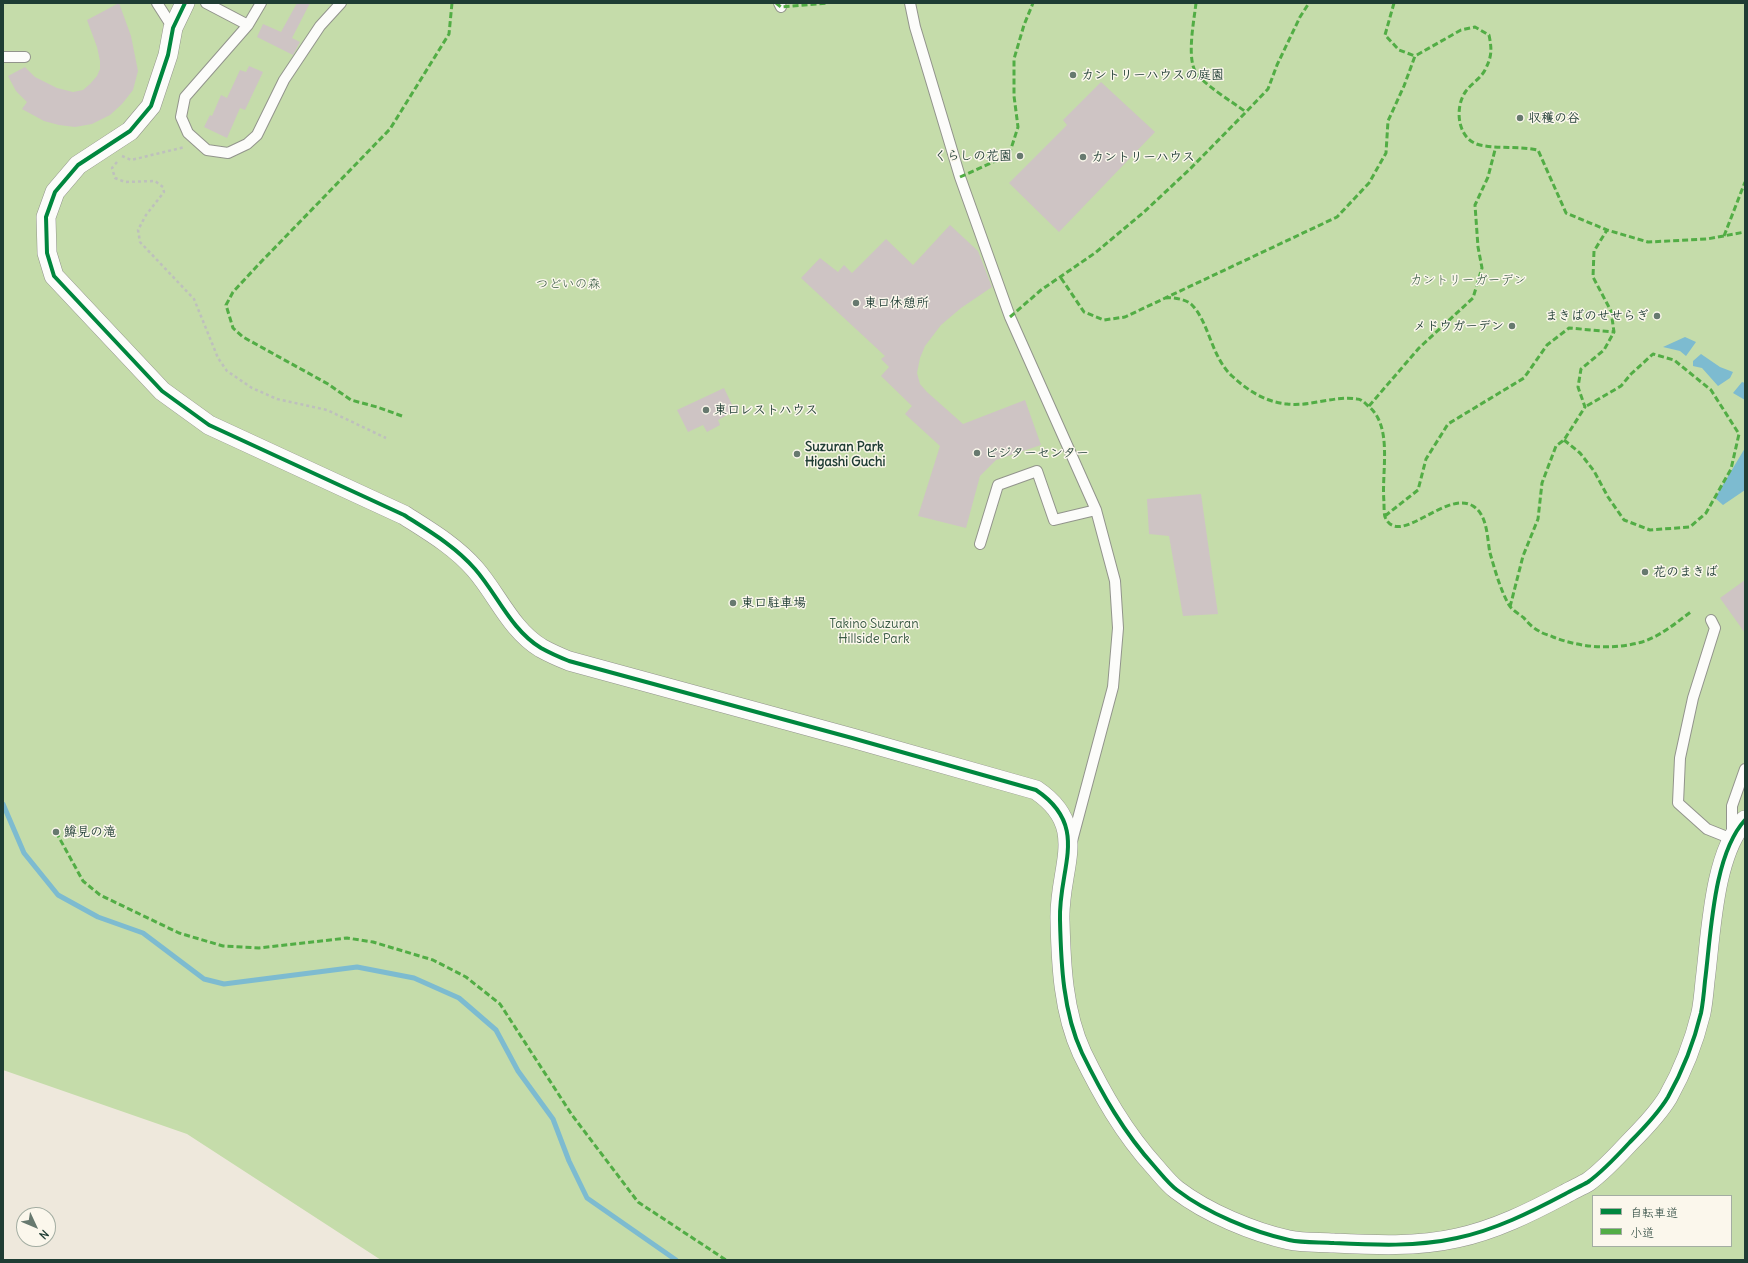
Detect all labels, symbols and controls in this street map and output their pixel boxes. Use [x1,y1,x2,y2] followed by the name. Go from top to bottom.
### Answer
[1081,67,1224,83] place label: カントリーハウスの庭園
[1068,70,1078,80] marker: カントリーハウスの庭園
[1528,110,1580,126] place label: 収穫の谷
[1515,113,1525,123] marker: 収穫の谷
[934,148,1012,164] place label: くらしの花園
[1091,149,1195,165] place label: カントリーハウス
[1015,151,1025,161] marker: くらしの花園
[1078,152,1088,162] marker: カントリーハウス
[1410,272,1526,288] park label: カントリーガーデン
[536,276,600,292] park label: つどいの森
[864,295,929,311] place label: 東口休憩所
[851,298,861,308] marker: 東口休憩所
[1545,308,1649,324] place label: まきばのせせらぎ
[1652,311,1662,321] marker: まきばのせせらぎ
[1413,318,1504,334] place label: メドウガーデン
[1507,321,1517,331] marker: メドウガーデン
[714,402,818,418] place label: 東口レストハウス
[701,405,711,415] marker: 東口レストハウス
[805,439,885,470] place label: Suzuran Park Higashi Guchi
[985,445,1089,461] place label: ビジターセンター
[972,448,982,458] marker: ビジターセンター
[792,449,802,459] marker: Suzuran Park Higashi Guchi
[1653,564,1718,580] place label: 花のまきば
[1640,567,1650,577] marker: 花のまきば
[741,595,806,611] place label: 東口駐車場
[728,598,738,608] marker: 東口駐車場
[829,616,919,647] park label: Takino Suzuran Hillside Park
[64,824,116,840] place label: 鱒見の滝
[51,827,61,837] marker: 鱒見の滝
[1592,1195,1732,1247] legend
[1630,1205,1678,1220] text: 自転車道
[16,1207,56,1247] north arrow
[1630,1225,1654,1240] text: 小道
[36,1227,52,1242] text: N

